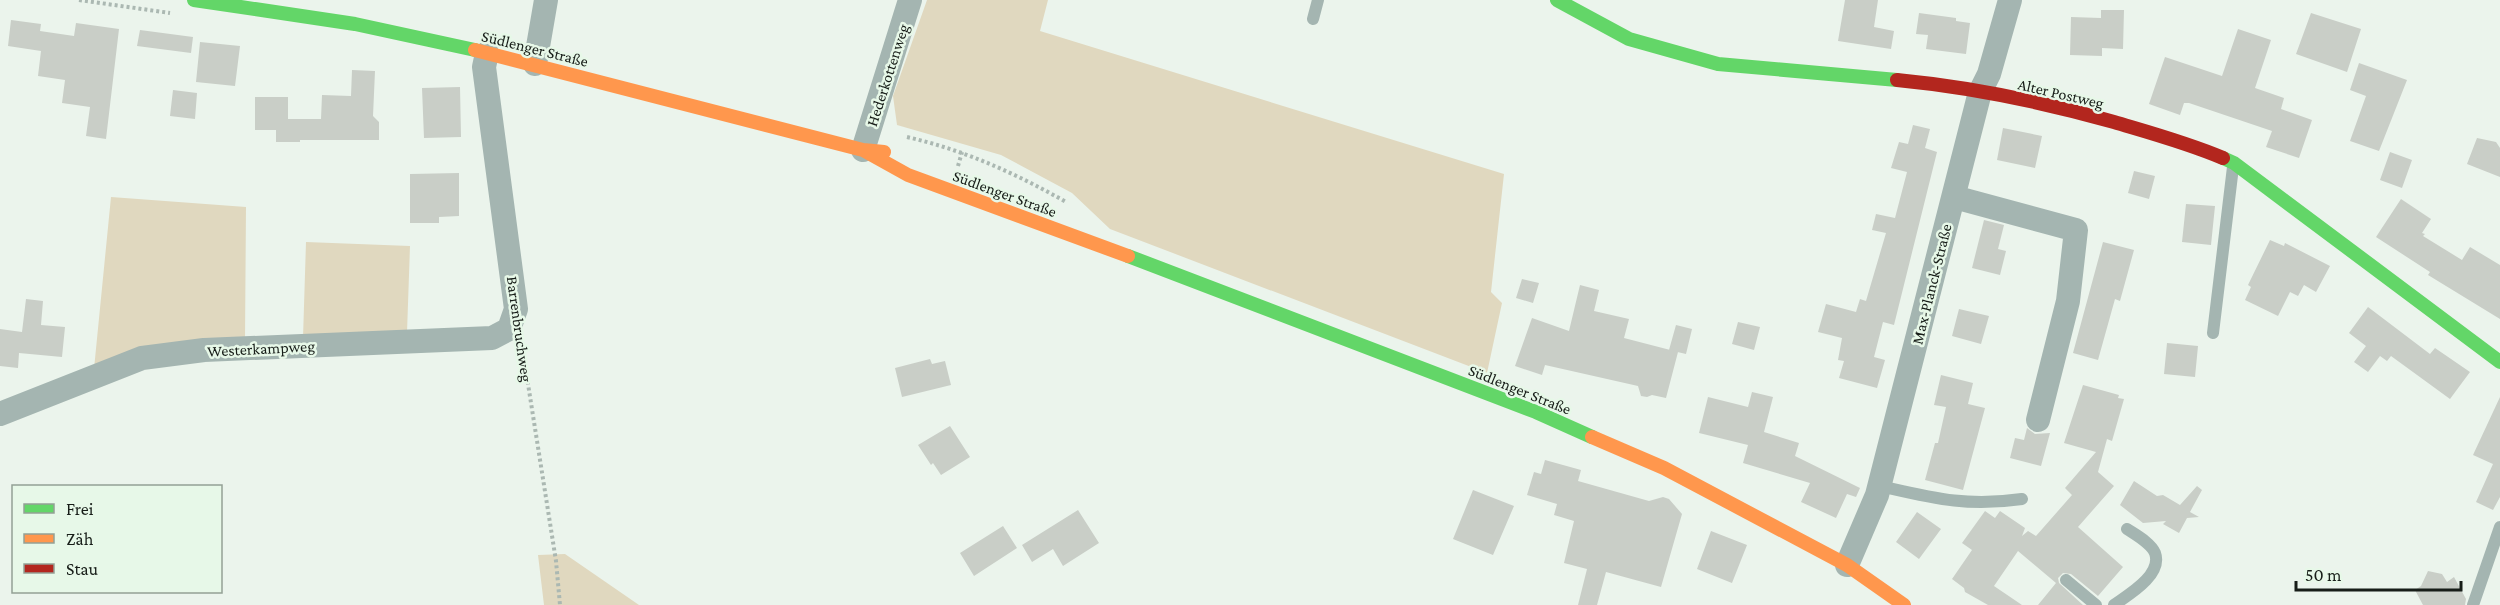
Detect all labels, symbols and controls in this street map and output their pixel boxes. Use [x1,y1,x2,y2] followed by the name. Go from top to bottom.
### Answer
[863,22,913,129] street label: Hederkottenweg
[480,27,590,71] street label: Südlenger Straße
[2016,75,2106,113] street label: Alter Postweg
[950,167,1059,221] street label: Südlenger Straße
[1908,222,1955,346] street label: Max-Planck-Straße
[503,275,535,383] street label: Barrenbruchweg
[207,337,316,361] street label: Westerkampweg
[1466,361,1574,419] street label: Südlenger Straße
[12,485,222,593] legend
[66,499,94,519] text: Frei
[66,529,94,549] text: Zäh
[2296,554,2461,592] scale bar
[66,559,99,579] text: Stau
[2305,565,2342,585] text: 50 m

